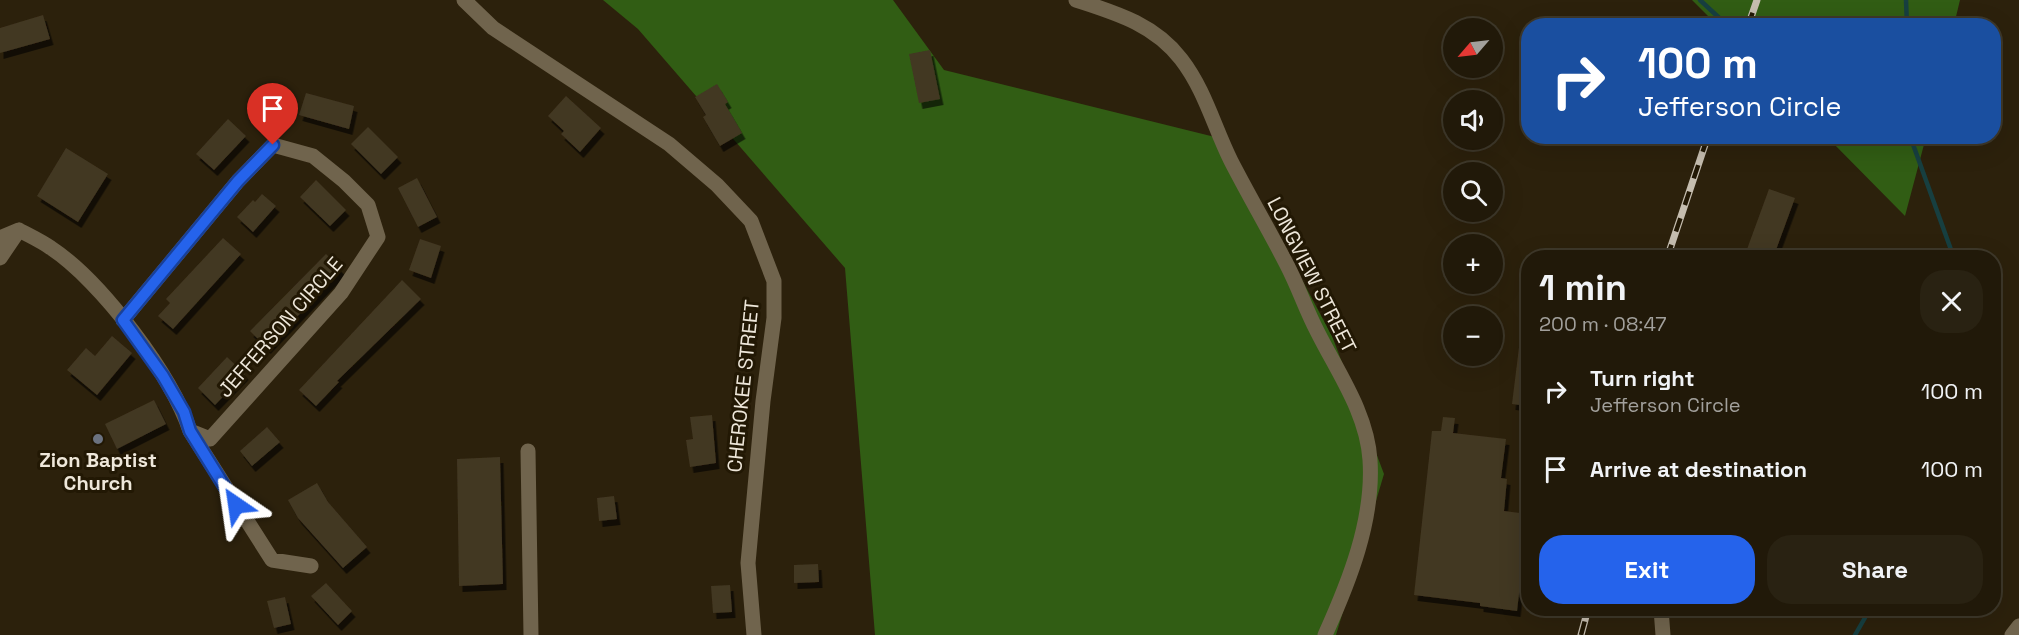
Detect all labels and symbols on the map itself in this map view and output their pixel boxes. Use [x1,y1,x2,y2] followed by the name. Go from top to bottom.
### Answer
[1443,18,1503,78] north arrow
[247,83,298,145] pin
[1262,193,1363,357] street label: LONGVIEW STREET
[212,251,348,403] street label: JEFFERSON CIRCLE
[721,298,765,474] street label: CHEROKEE STREET
[91,432,105,446] marker: Zion Baptist Church
[39,447,157,496] place label: Zion Baptist Church
[204,473,268,537] position arrow

